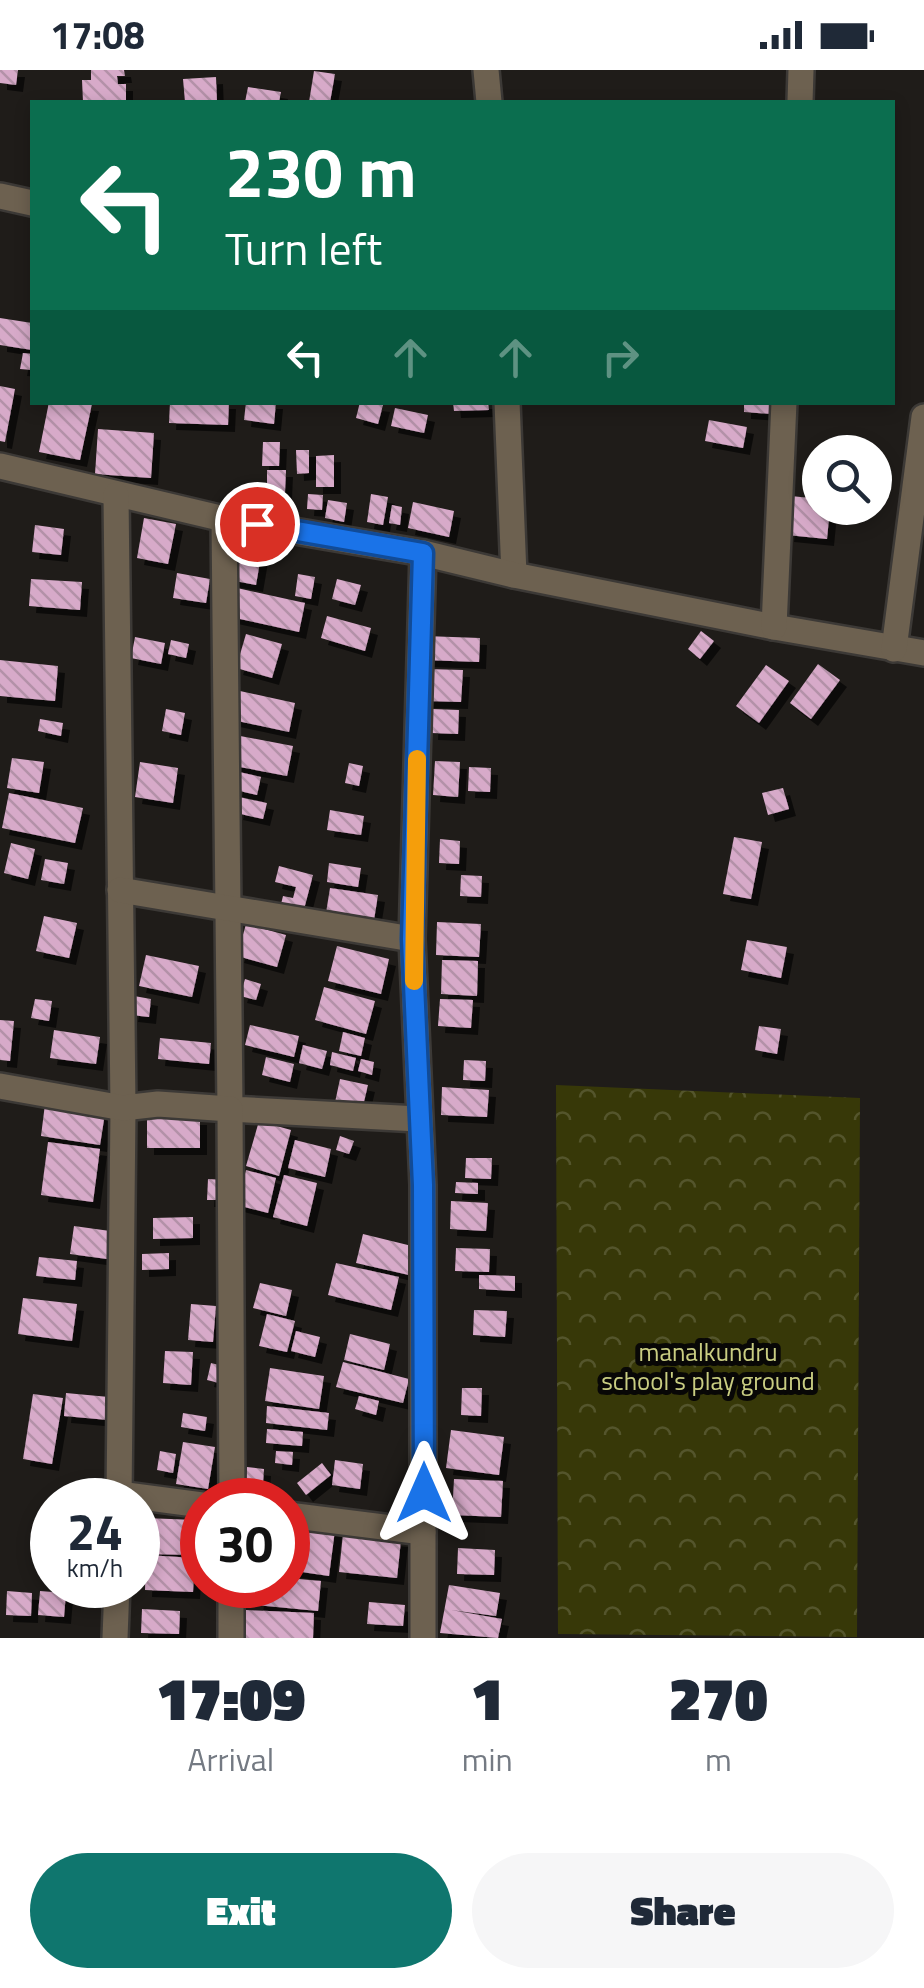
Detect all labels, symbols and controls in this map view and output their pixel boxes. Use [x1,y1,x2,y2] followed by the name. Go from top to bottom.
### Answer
[50,6,145,64] text: 17:08
[225,118,417,224] text: 230 m
[60,140,190,270] icon: left
[225,214,382,282] text: Turn left
[278,330,333,385] icon: left
[383,330,438,385] icon: ahead
[488,330,543,385] icon: ahead
[593,330,648,385] icon: right
[802,435,892,525] map controls
[802,435,892,525] button: search
[215,482,300,567] pin
[230,497,285,552] icon: arrive
[601,1333,815,1400] park label: manalkundru school's play ground
[372,1441,476,1545] position arrow
[180,1478,310,1608] speed limit sign: 30
[67,1493,123,1569] text: 24
[67,1549,123,1587] text: km/h
[156,1652,305,1743] text: 17:09
[471,1652,504,1743] text: 1
[669,1652,768,1743] text: 270
[187,1735,274,1783] text: Arrival
[462,1735,513,1783] text: min
[705,1735,732,1783] text: m
[30,1853,452,1968] button: Exit
[472,1853,894,1968] button: Share

